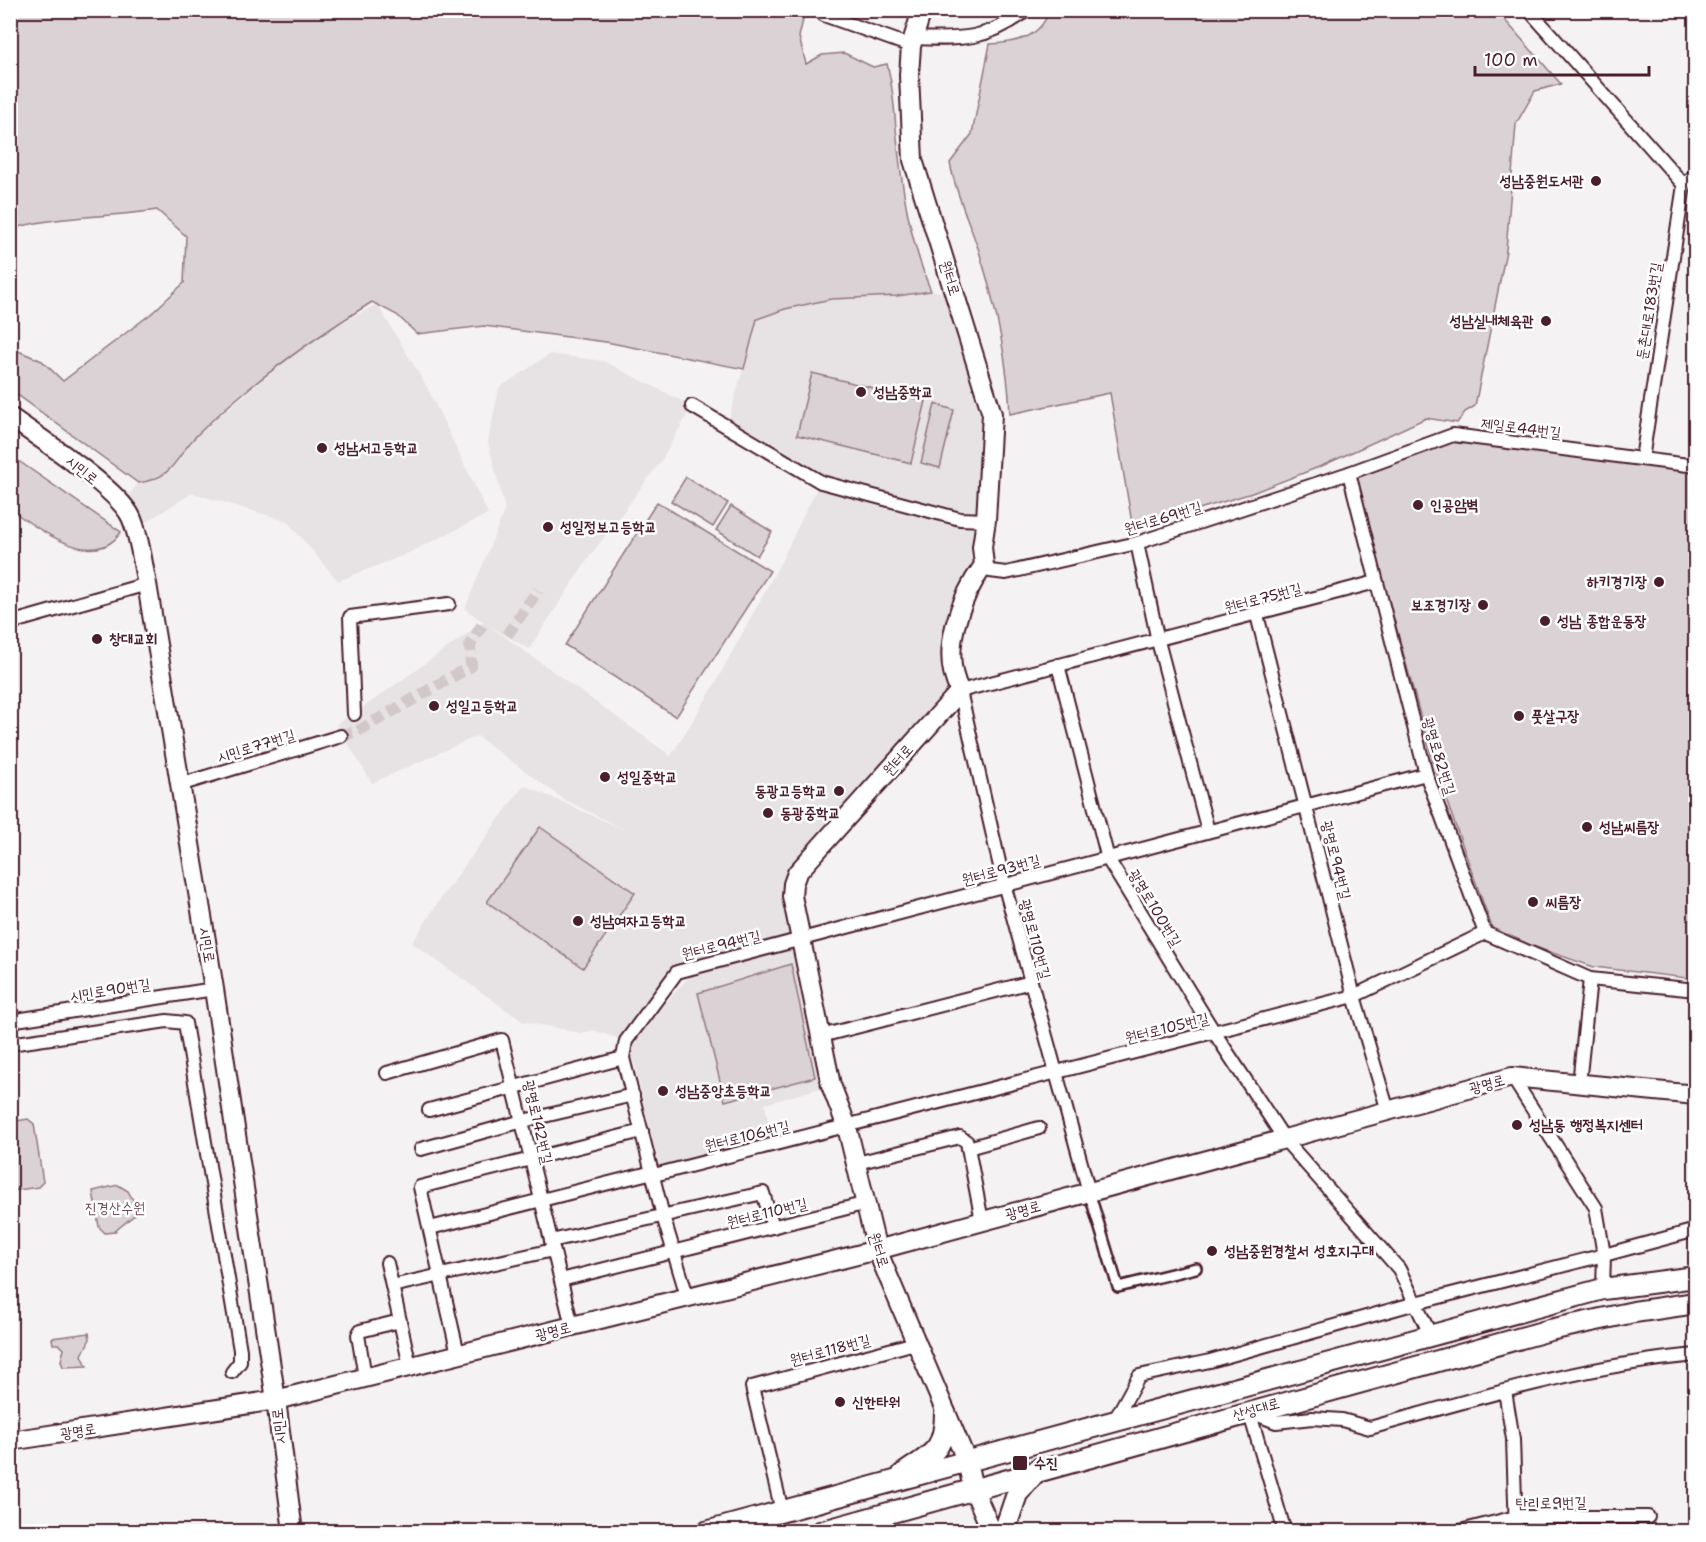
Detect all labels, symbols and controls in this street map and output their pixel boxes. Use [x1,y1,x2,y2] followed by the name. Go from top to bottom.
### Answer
[1475,39,1649,77] scale bar
[1484,48,1538,72] text: 100 m
[1500,171,1584,191] place label: 성남중원도서관
[1589,174,1603,188] marker: 성남중원도서관
[935,258,965,298] street label: 원터로
[1631,261,1667,361] street label: 둔촌대로183번길
[1450,311,1534,331] place label: 성남실내체육관
[1539,314,1553,328] marker: 성남실내체육관
[873,382,933,402] place label: 성남중학교
[854,385,868,399] marker: 성남중학교
[1480,413,1562,443] street label: 제일로44번길
[334,438,419,458] place label: 성남서고등학교
[315,441,329,455] marker: 성남서고등학교
[62,451,102,489] street label: 시민로
[1430,495,1478,515] place label: 인공암벽
[1122,497,1204,539] street label: 원터로69번길
[1411,498,1425,512] marker: 인공암벽
[560,517,657,537] place label: 성일정보고등학교
[541,520,555,534] marker: 성일정보고등학교
[1587,572,1647,592] place label: 하키경기장
[1652,575,1666,589] marker: 하키경기장
[1222,578,1304,618] street label: 원터로75번길
[1411,595,1471,615] place label: 보조경기장
[1476,598,1490,612] marker: 보조경기장
[1557,611,1647,631] place label: 성남 종합운동장
[1538,614,1552,628] marker: 성남 종합운동장
[109,629,157,649] place label: 창대교회
[90,632,104,646] marker: 창대교회
[446,696,518,716] place label: 성일고등학교
[427,699,441,713] marker: 성일고등학교
[1531,706,1579,726] place label: 풋살구장
[1512,709,1526,723] marker: 풋살구장
[1418,715,1460,797] street label: 광명로82번길
[215,725,297,767] street label: 시민로77번길
[878,740,918,780] street label: 원터로
[617,767,677,787] place label: 성일중학교
[598,770,612,784] marker: 성일중학교
[755,781,827,801] place label: 동광고등학교
[832,784,846,798] marker: 동광고등학교
[780,803,840,823] place label: 동광중학교
[761,806,775,820] marker: 동광중학교
[1599,817,1659,837] place label: 성남씨름장
[1317,818,1355,902] street label: 광명로94번길
[1580,820,1594,834] marker: 성남씨름장
[959,850,1043,890] street label: 원터로93번길
[1124,866,1186,950] street label: 광명로100번길
[1545,892,1581,912] place label: 씨름장
[1526,895,1540,909] marker: 씨름장
[1015,897,1055,981] street label: 광명로110번길
[590,911,687,931] place label: 성남여자고등학교
[571,914,585,928] marker: 성남여자고등학교
[194,925,220,965] street label: 시민로
[679,926,763,964] street label: 원터로94번길
[68,974,152,1006] street label: 시민로90번길
[1123,1008,1211,1048] street label: 원터로105번길
[1467,1070,1507,1098] street label: 광명로
[519,1078,557,1166] street label: 광명로142번길
[675,1081,772,1101] place label: 성남중앙초등학교
[656,1084,670,1098] marker: 성남중앙초등학교
[1529,1115,1643,1135] place label: 성남동 행정복지센터
[702,1116,792,1156] street label: 원터로106번길
[1510,1118,1524,1132] marker: 성남동 행정복지센터
[725,1193,809,1233] street label: 원터로110번길
[1003,1196,1043,1224] street label: 광명로
[85,1198,145,1218] park label: 진경산수원
[864,1230,894,1270] street label: 원터로
[1224,1241,1374,1261] place label: 성남중원경찰서 성호지구대
[1205,1244,1219,1258] marker: 성남중원경찰서 성호지구대
[533,1317,573,1345] street label: 광명로
[787,1330,873,1370] street label: 원터로118번길
[852,1392,900,1412] place label: 신한타워
[1230,1393,1282,1425] street label: 산성대로
[833,1395,847,1409] marker: 신한타워
[267,1407,291,1445] street label: 시민로
[59,1418,97,1444] street label: 광명로
[1034,1453,1058,1473] place label: 수진
[1011,1454,1029,1472] marker: 수진
[1515,1492,1587,1514] street label: 탄리로9번길

